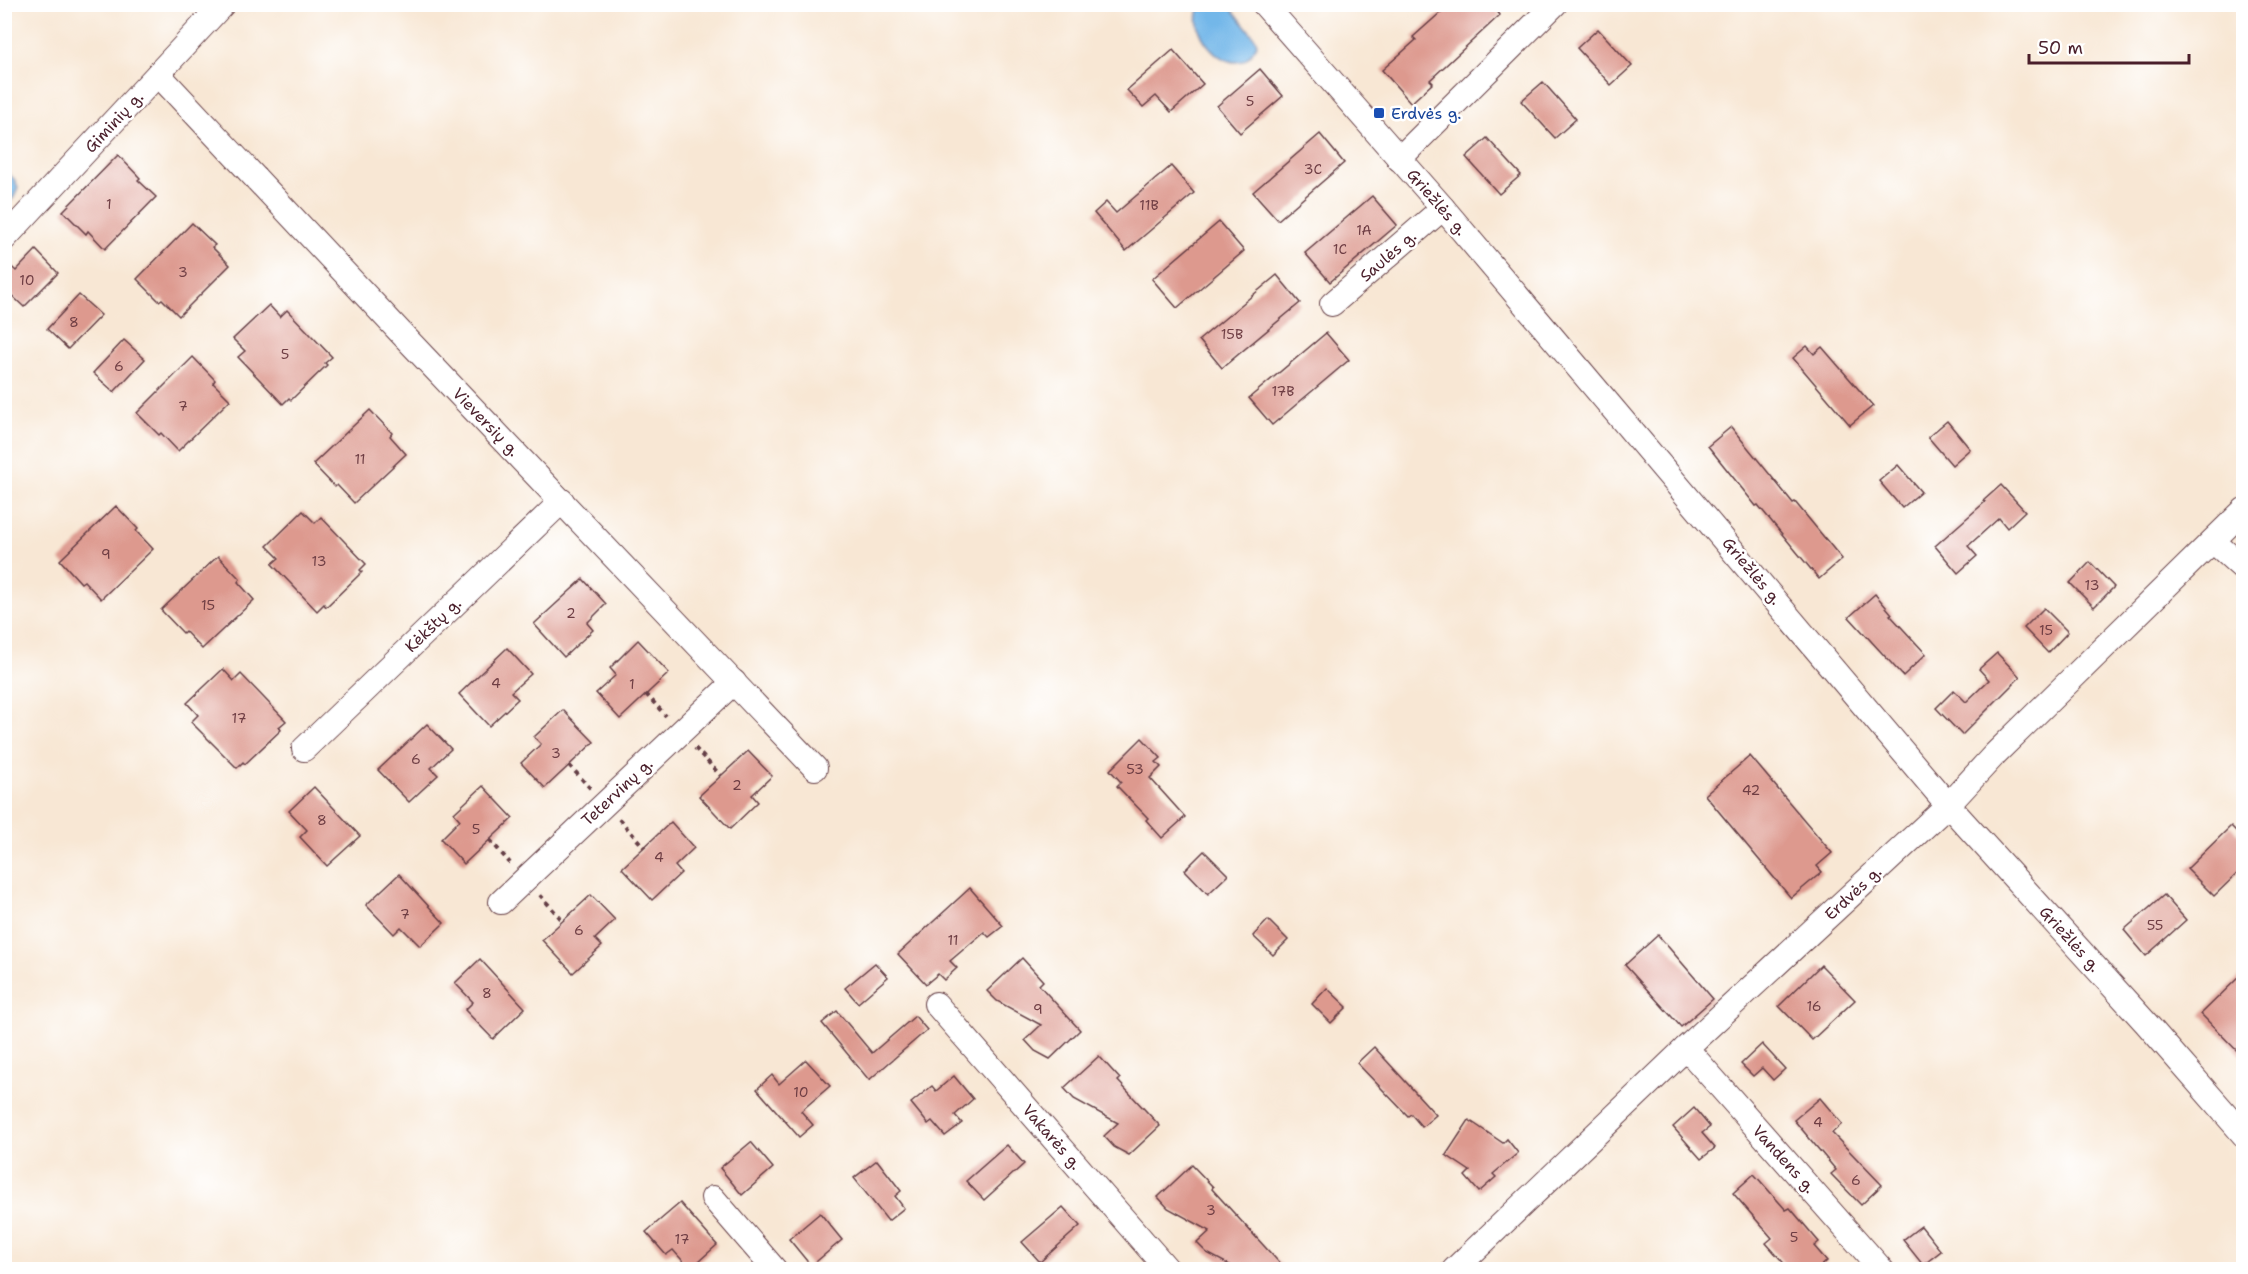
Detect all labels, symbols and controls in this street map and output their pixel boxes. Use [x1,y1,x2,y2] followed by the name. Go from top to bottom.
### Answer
[2029,27,2190,65] scale bar
[2038,36,2083,60] text: 50 m
[80,87,148,157] street label: Giminių g.
[1246,92,1254,110] house number: 5
[1391,103,1461,124] place label: Erdvės g.
[1372,106,1386,120] marker: Erdvės g.
[1304,160,1322,178] house number: 3C
[1402,164,1472,240] street label: Griežlės g.
[106,195,112,213] house number: 1
[1139,196,1159,214] house number: 11B
[1356,221,1372,239] house number: 1A
[1355,226,1421,286] street label: Saulės g.
[1333,240,1347,258] house number: 1C
[178,263,188,281] house number: 3
[19,271,35,289] house number: 10
[69,313,79,331] house number: 8
[1221,325,1243,343] house number: 15B
[281,345,289,363] house number: 5
[114,357,124,375] house number: 6
[1271,382,1295,400] house number: 17B
[448,383,524,461] street label: Vieversių g.
[178,397,188,415] house number: 7
[354,450,366,468] house number: 11
[1718,533,1786,609] street label: Griežlės g.
[101,545,111,563] house number: 9
[312,552,326,570] house number: 13
[2085,576,2099,594] house number: 13
[400,593,466,657] street label: Kėkštų g.
[201,596,215,614] house number: 15
[566,604,576,622] house number: 2
[2039,621,2053,639] house number: 15
[491,674,501,692] house number: 4
[629,675,635,693] house number: 1
[232,709,246,727] house number: 17
[551,744,561,762] house number: 3
[411,750,421,768] house number: 6
[577,754,657,830] street label: Tetervinų g.
[1126,760,1144,778] house number: 53
[732,776,742,794] house number: 2
[1742,781,1760,799] house number: 42
[317,811,327,829] house number: 8
[472,820,480,838] house number: 5
[654,848,664,866] house number: 4
[1820,861,1886,925] street label: Erdvės g.
[2035,901,2105,977] street label: Griežlės g.
[400,905,410,923] house number: 7
[2147,916,2163,934] house number: 55
[574,921,584,939] house number: 6
[947,931,959,949] house number: 11
[482,984,492,1002] house number: 8
[1806,997,1822,1015] house number: 16
[1033,1000,1043,1018] house number: 9
[793,1083,809,1101] house number: 10
[1018,1100,1086,1174] street label: Vakarės g.
[1813,1113,1823,1131] house number: 4
[1748,1120,1820,1198] street label: Vandens g.
[1851,1171,1861,1189] house number: 6
[1206,1201,1216,1219] house number: 3
[1790,1228,1798,1246] house number: 5
[675,1230,689,1248] house number: 17

